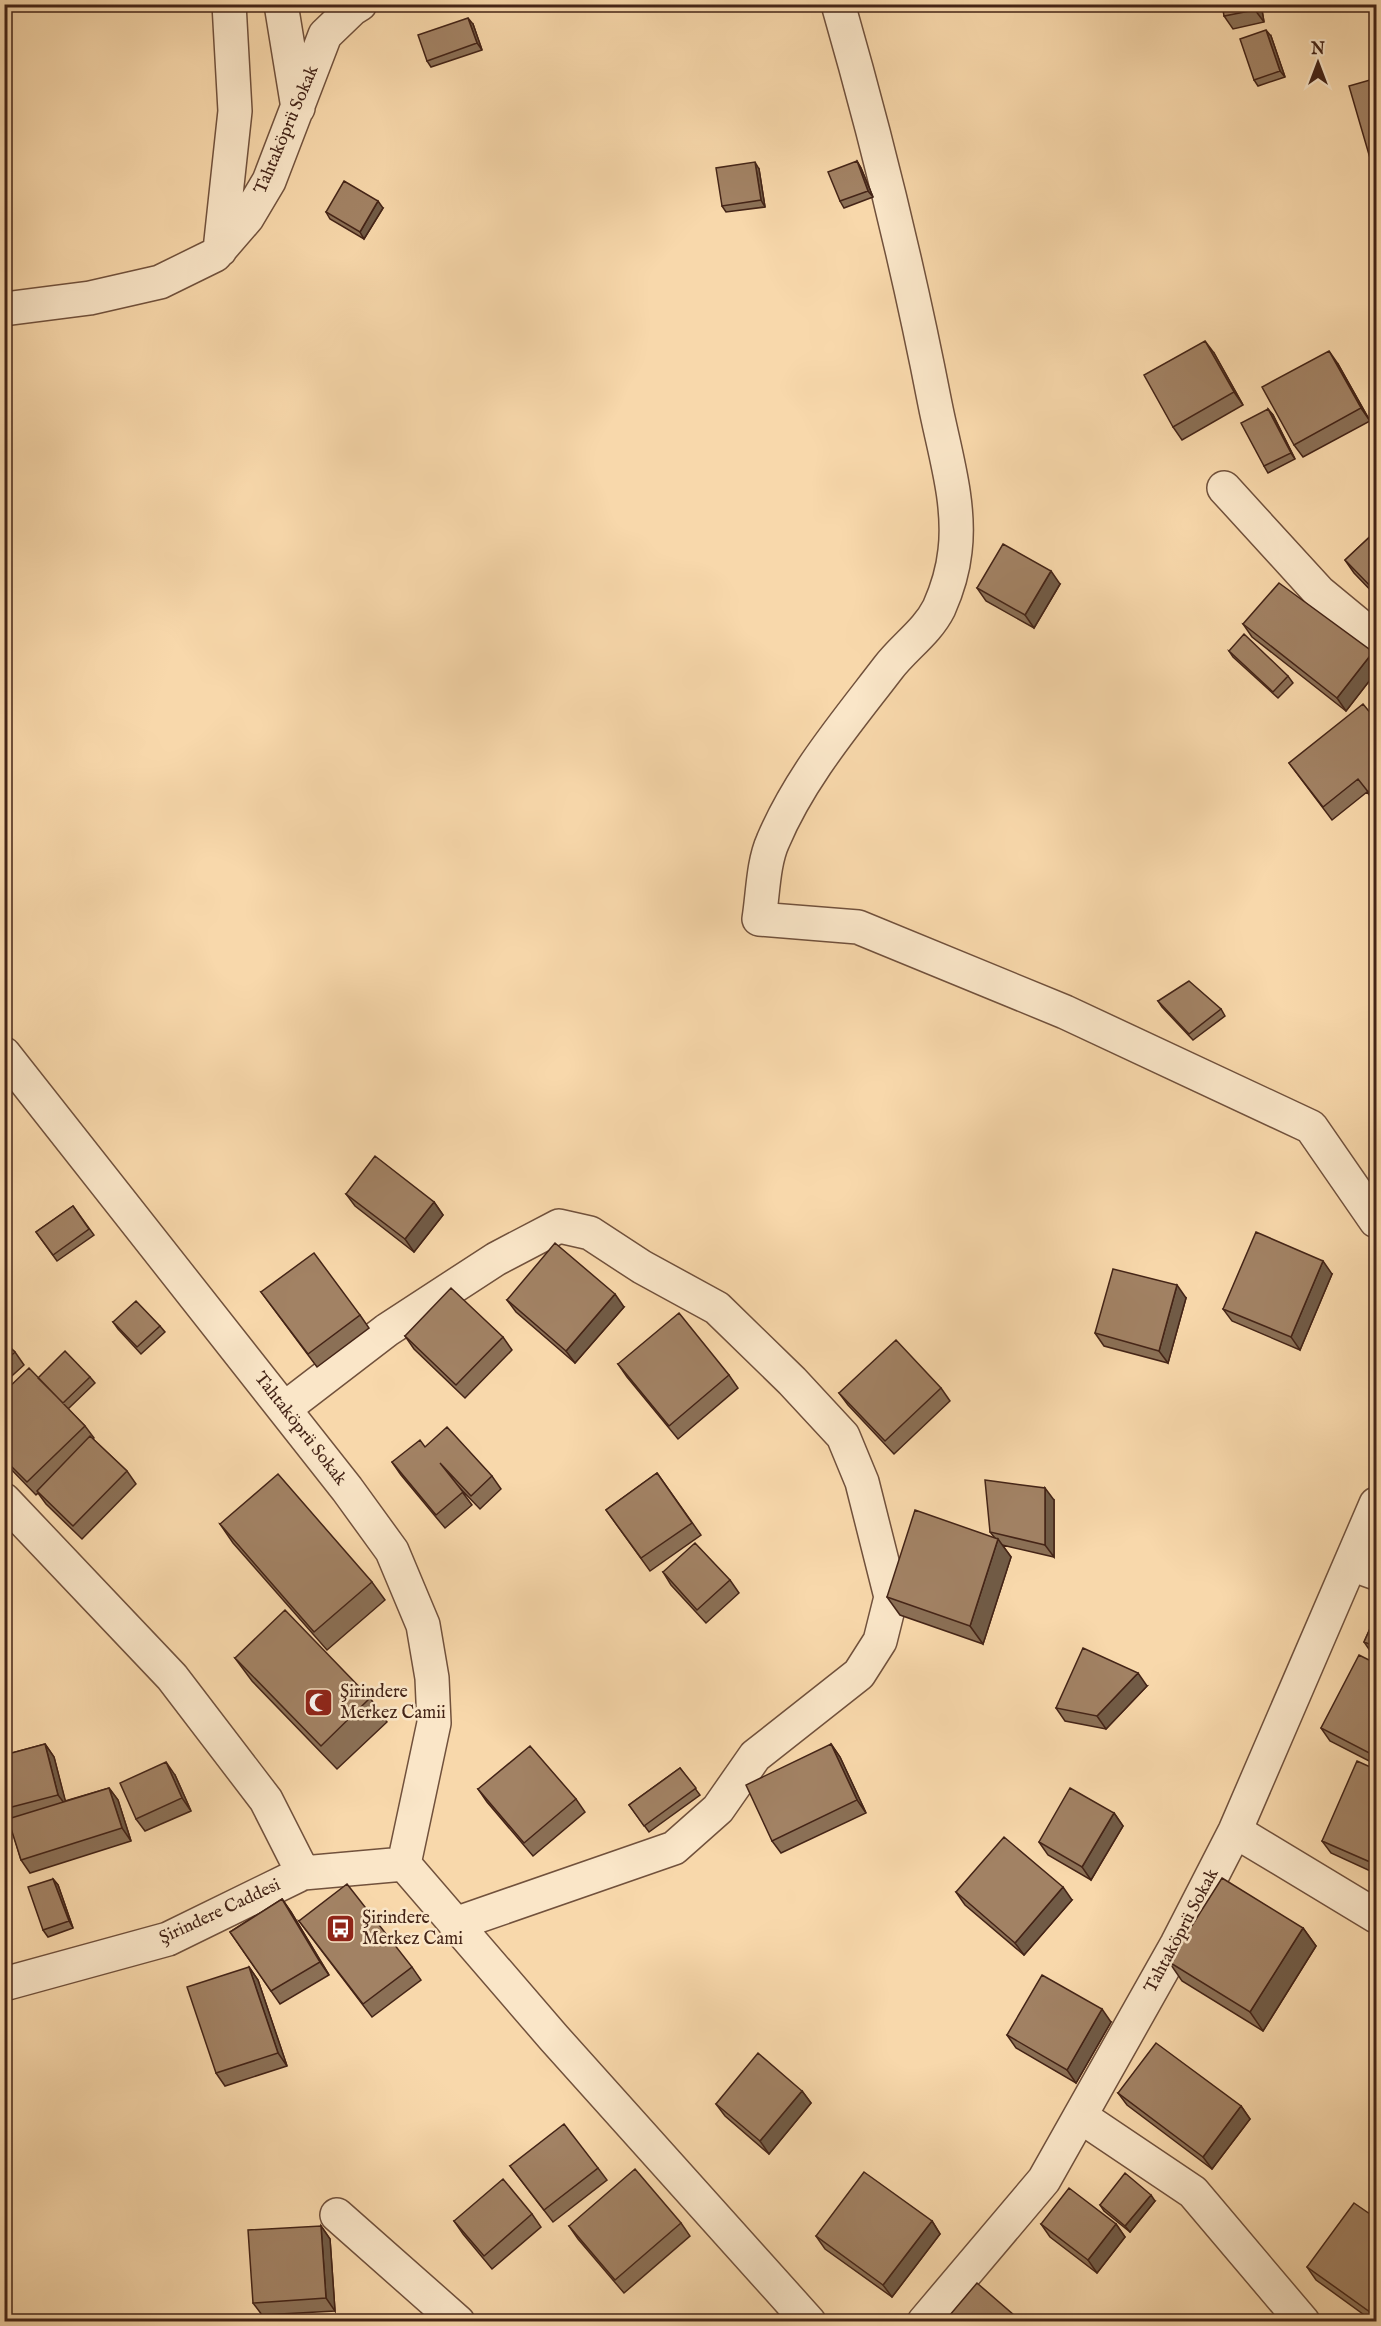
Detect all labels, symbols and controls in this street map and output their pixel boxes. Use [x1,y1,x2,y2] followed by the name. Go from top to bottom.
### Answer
[1288,33,1348,93] north arrow
[1310,40,1325,60] text: N
[250,62,325,198] street label: Tahtaköprü Sokak
[249,1368,352,1491] street label: Tahtaköprü Sokak
[340,1681,446,1725] place label: Şirindere Merkez Camii
[303,1686,335,1718] mosque icon: Şirindere Merkez Camii
[1140,1865,1225,1997] street label: Tahtaköprü Sokak
[156,1874,284,1950] street label: Şirindere Caddesi
[362,1907,463,1951] place label: Şirindere Merkez Cami
[325,1912,357,1944] bus stop icon: Şirindere Merkez Cami

